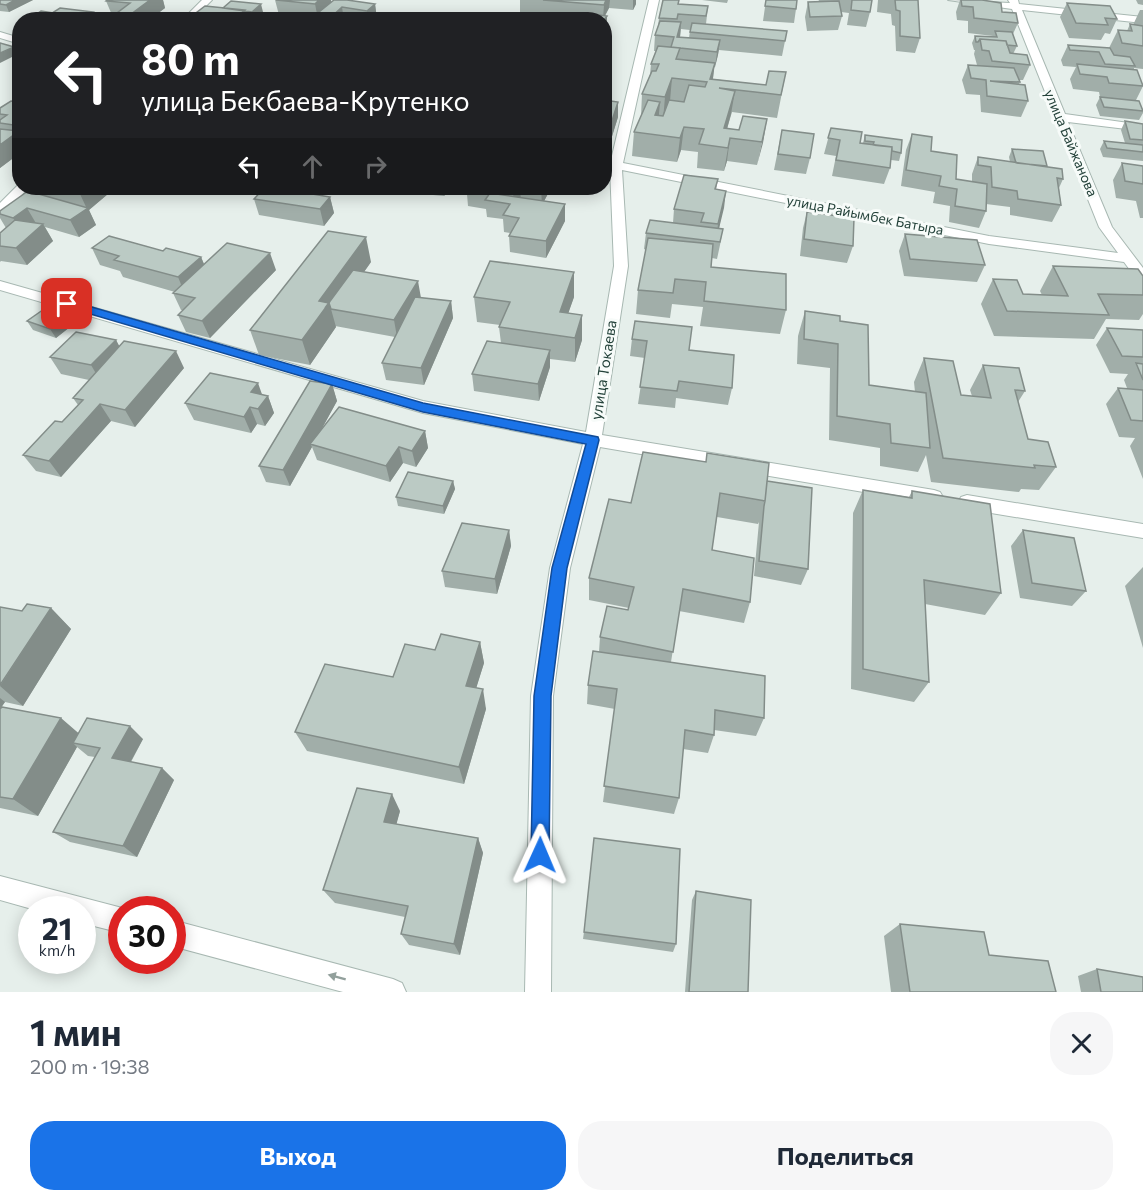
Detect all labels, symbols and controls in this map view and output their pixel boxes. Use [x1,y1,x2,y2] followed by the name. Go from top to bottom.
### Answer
[141,32,240,84] text: 80 m
[42,36,120,114] icon: left
[141,84,470,117] text: улица Бекбаева-Крутенко
[1041,87,1102,199] street label: улица Байжанова
[233,150,266,183] icon: left
[296,150,329,183] icon: ahead
[359,150,392,183] icon: right
[785,191,945,238] street label: улица Райымбек Батыра
[41,278,92,329] pin
[50,287,83,320] icon: arrive
[586,319,620,421] street label: улица Токаева
[508,823,572,887] position arrow
[108,896,186,974] speed limit sign: 30
[42,909,72,946] text: 21
[39,941,75,959] text: km/h
[327,972,345,981] one-way arrow
[30,1009,122,1053] text: 1 мин
[1050,1012,1113,1075] button: close
[30,1054,150,1078] text: 200 m · 19:38
[30,1121,566,1190] button: Выход
[578,1121,1113,1190] button: Поделиться

